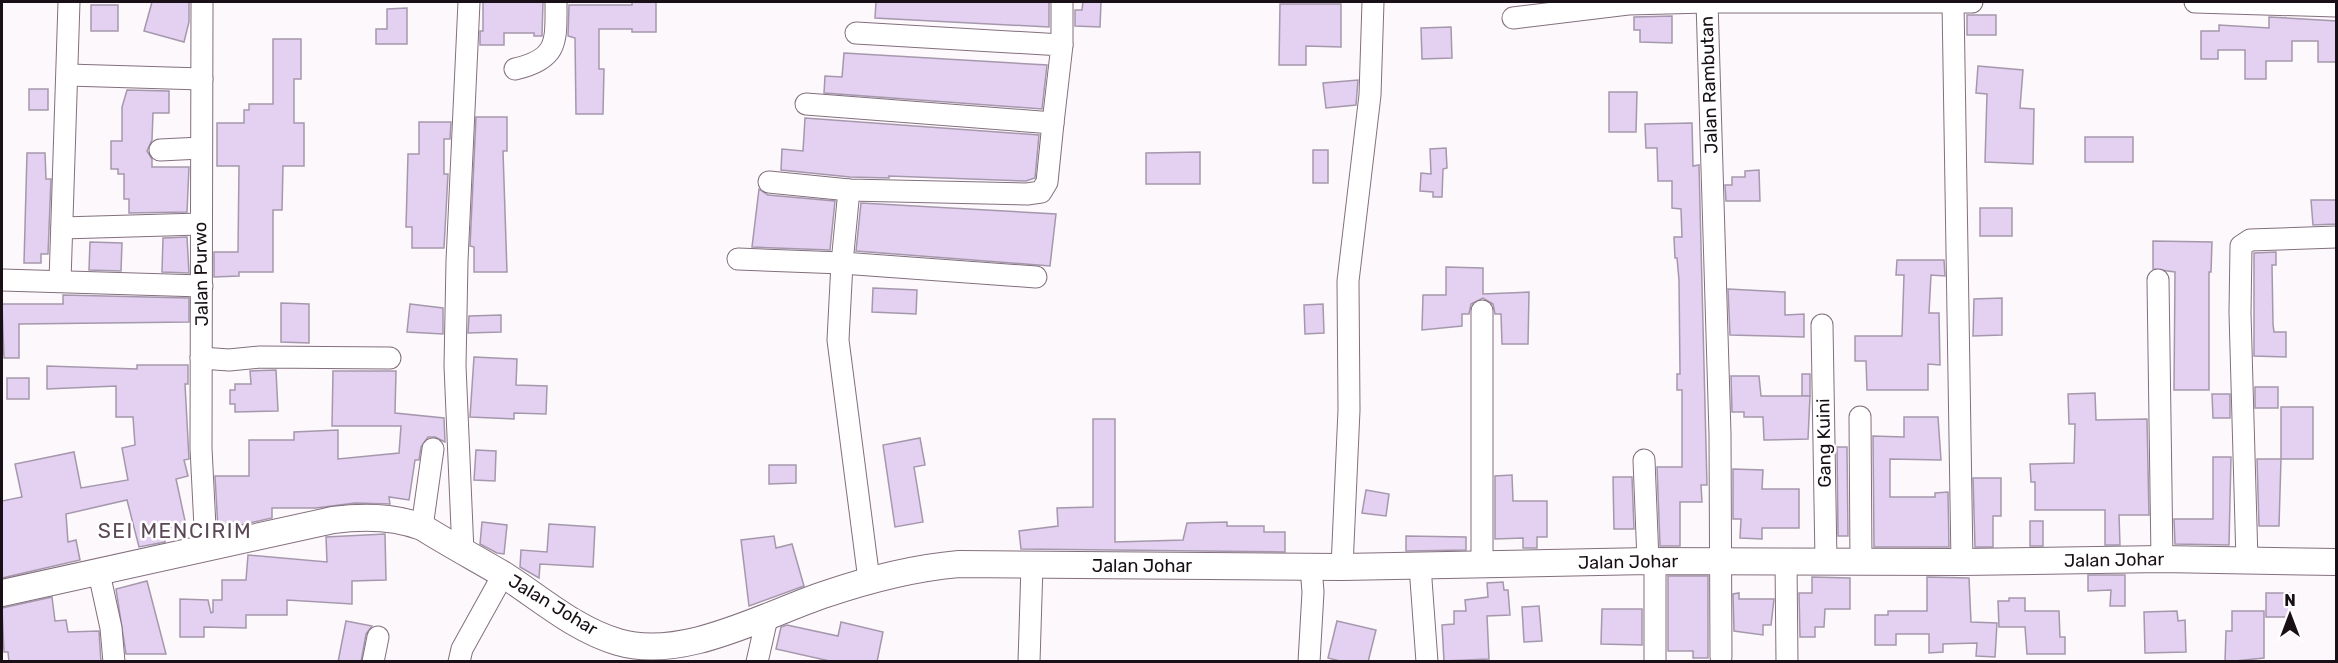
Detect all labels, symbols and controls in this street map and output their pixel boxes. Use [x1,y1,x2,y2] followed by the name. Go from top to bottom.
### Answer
[1696,16,1722,154] street label: Jalan Rambutan
[189,221,213,327] street label: Jalan Purwo
[1812,398,1836,488] street label: Gang Kuini
[98,518,252,543] district label: SEI MENCIRIM
[2064,548,2165,572] street label: Jalan Johar
[1578,550,1679,574] street label: Jalan Johar
[1092,555,1192,577] street label: Jalan Johar
[504,570,602,640] street label: Jalan Johar
[2260,585,2320,645] north arrow
[2284,591,2296,610] text: N

